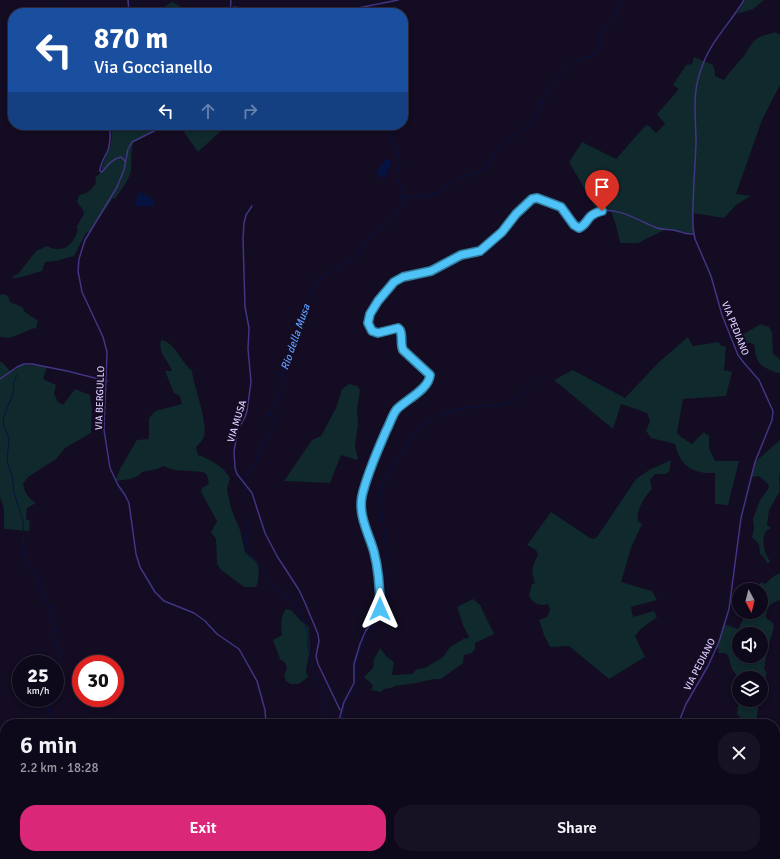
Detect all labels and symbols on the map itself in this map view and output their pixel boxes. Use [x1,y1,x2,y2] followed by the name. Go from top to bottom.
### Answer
[585,170,619,211] pin
[719,300,752,358] street label: VIA PEDIANO
[278,302,313,372] water label: Rio della Musa
[93,365,107,430] street label: VIA BERGULLO
[225,399,249,444] street label: VIA MUSA
[732,583,768,619] north arrow
[359,588,401,630] position arrow
[682,636,718,693] street label: VIA PEDIANO
[72,655,124,707] speed limit sign: 30

